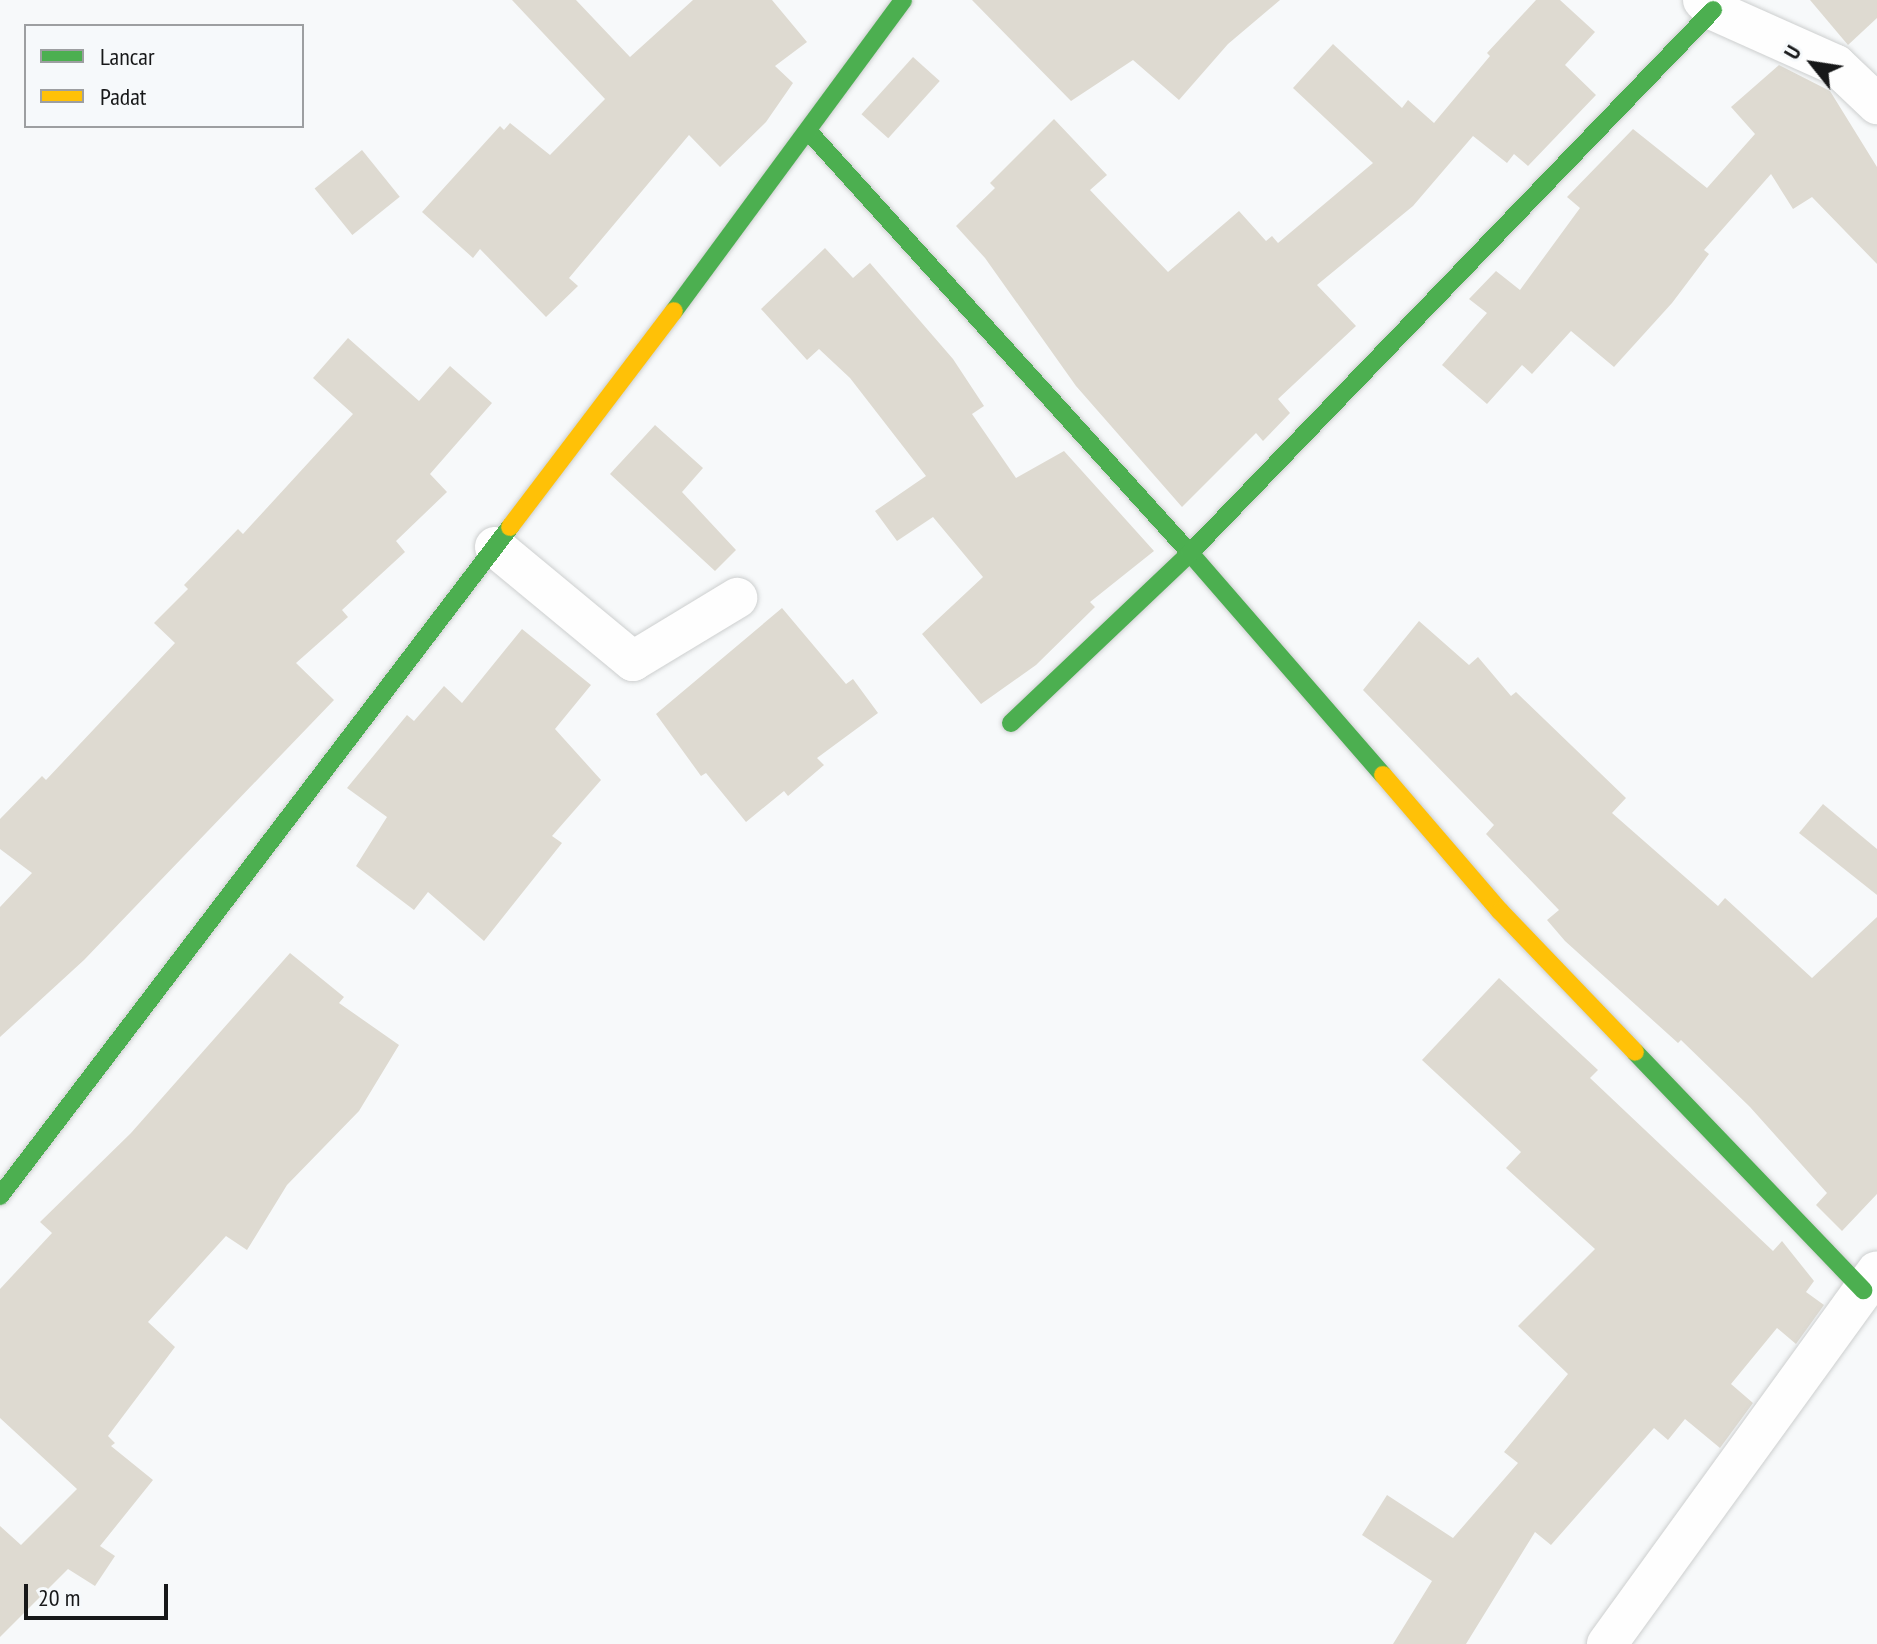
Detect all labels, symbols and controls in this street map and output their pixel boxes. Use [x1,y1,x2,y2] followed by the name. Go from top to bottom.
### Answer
[24,24,304,128] legend
[1773,24,1853,104] north arrow
[1777,40,1807,64] text: U
[100,41,154,72] text: Lancar
[100,81,146,112] text: Padat
[28,1568,172,1618] scale bar
[38,1582,80,1613] text: 20 m

